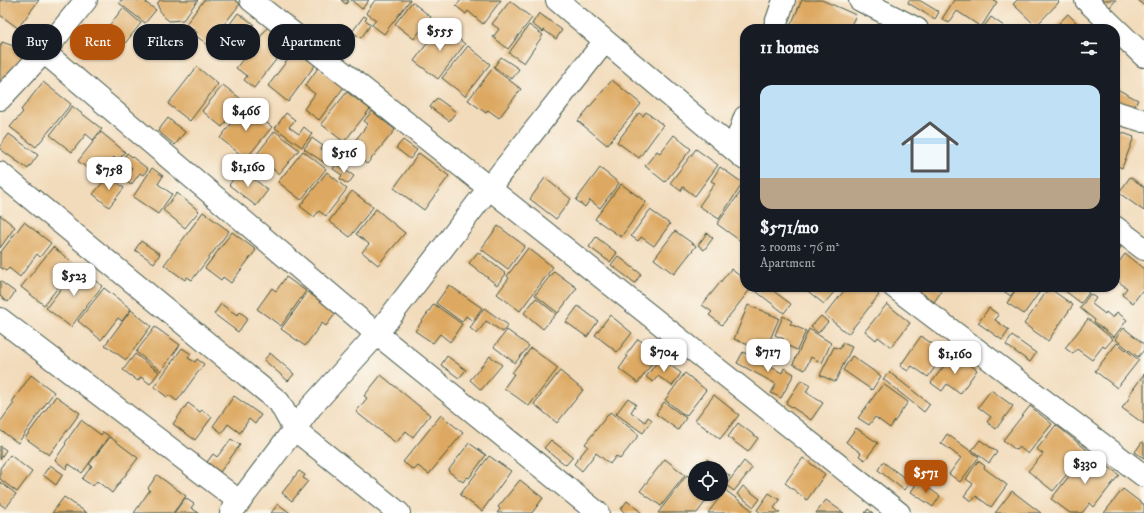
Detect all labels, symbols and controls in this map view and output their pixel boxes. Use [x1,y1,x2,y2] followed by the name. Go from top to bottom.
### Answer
[416,18,464,52] pin: $555
[427,23,453,39] text: $555
[12,24,62,60] chip: Buy
[70,24,125,60] chip: Rent
[133,24,198,60] chip: Filters
[206,24,260,60] chip: New
[268,24,355,60] chip: Apartment
[760,37,819,59] text: 11 homes
[1078,37,1100,59] icon: filters
[222,98,270,132] pin: $466
[232,103,260,119] text: $466
[894,111,966,183] icon: home
[320,140,368,174] pin: $516
[331,145,357,161] text: $516
[215,154,281,188] pin: $1,160
[85,157,133,191] pin: $758
[231,159,265,175] text: $1,160
[96,162,122,178] text: $758
[760,217,819,239] text: $571/mo
[760,239,839,255] text: 2 rooms · 76 m²
[760,255,815,271] text: Apartment
[50,263,98,297] pin: $523
[62,268,86,284] text: $523
[640,339,688,373] pin: $704
[744,339,792,373] pin: $717
[922,341,988,375] pin: $1,160
[650,344,678,360] text: $704
[755,344,781,360] text: $717
[938,346,972,362] text: $1,160
[1061,451,1109,485] pin: $330
[1073,456,1097,472] text: $330
[902,460,950,494] pin: $571
[688,461,728,501] map controls
[688,461,728,501] button: locate
[913,465,939,481] text: $571

